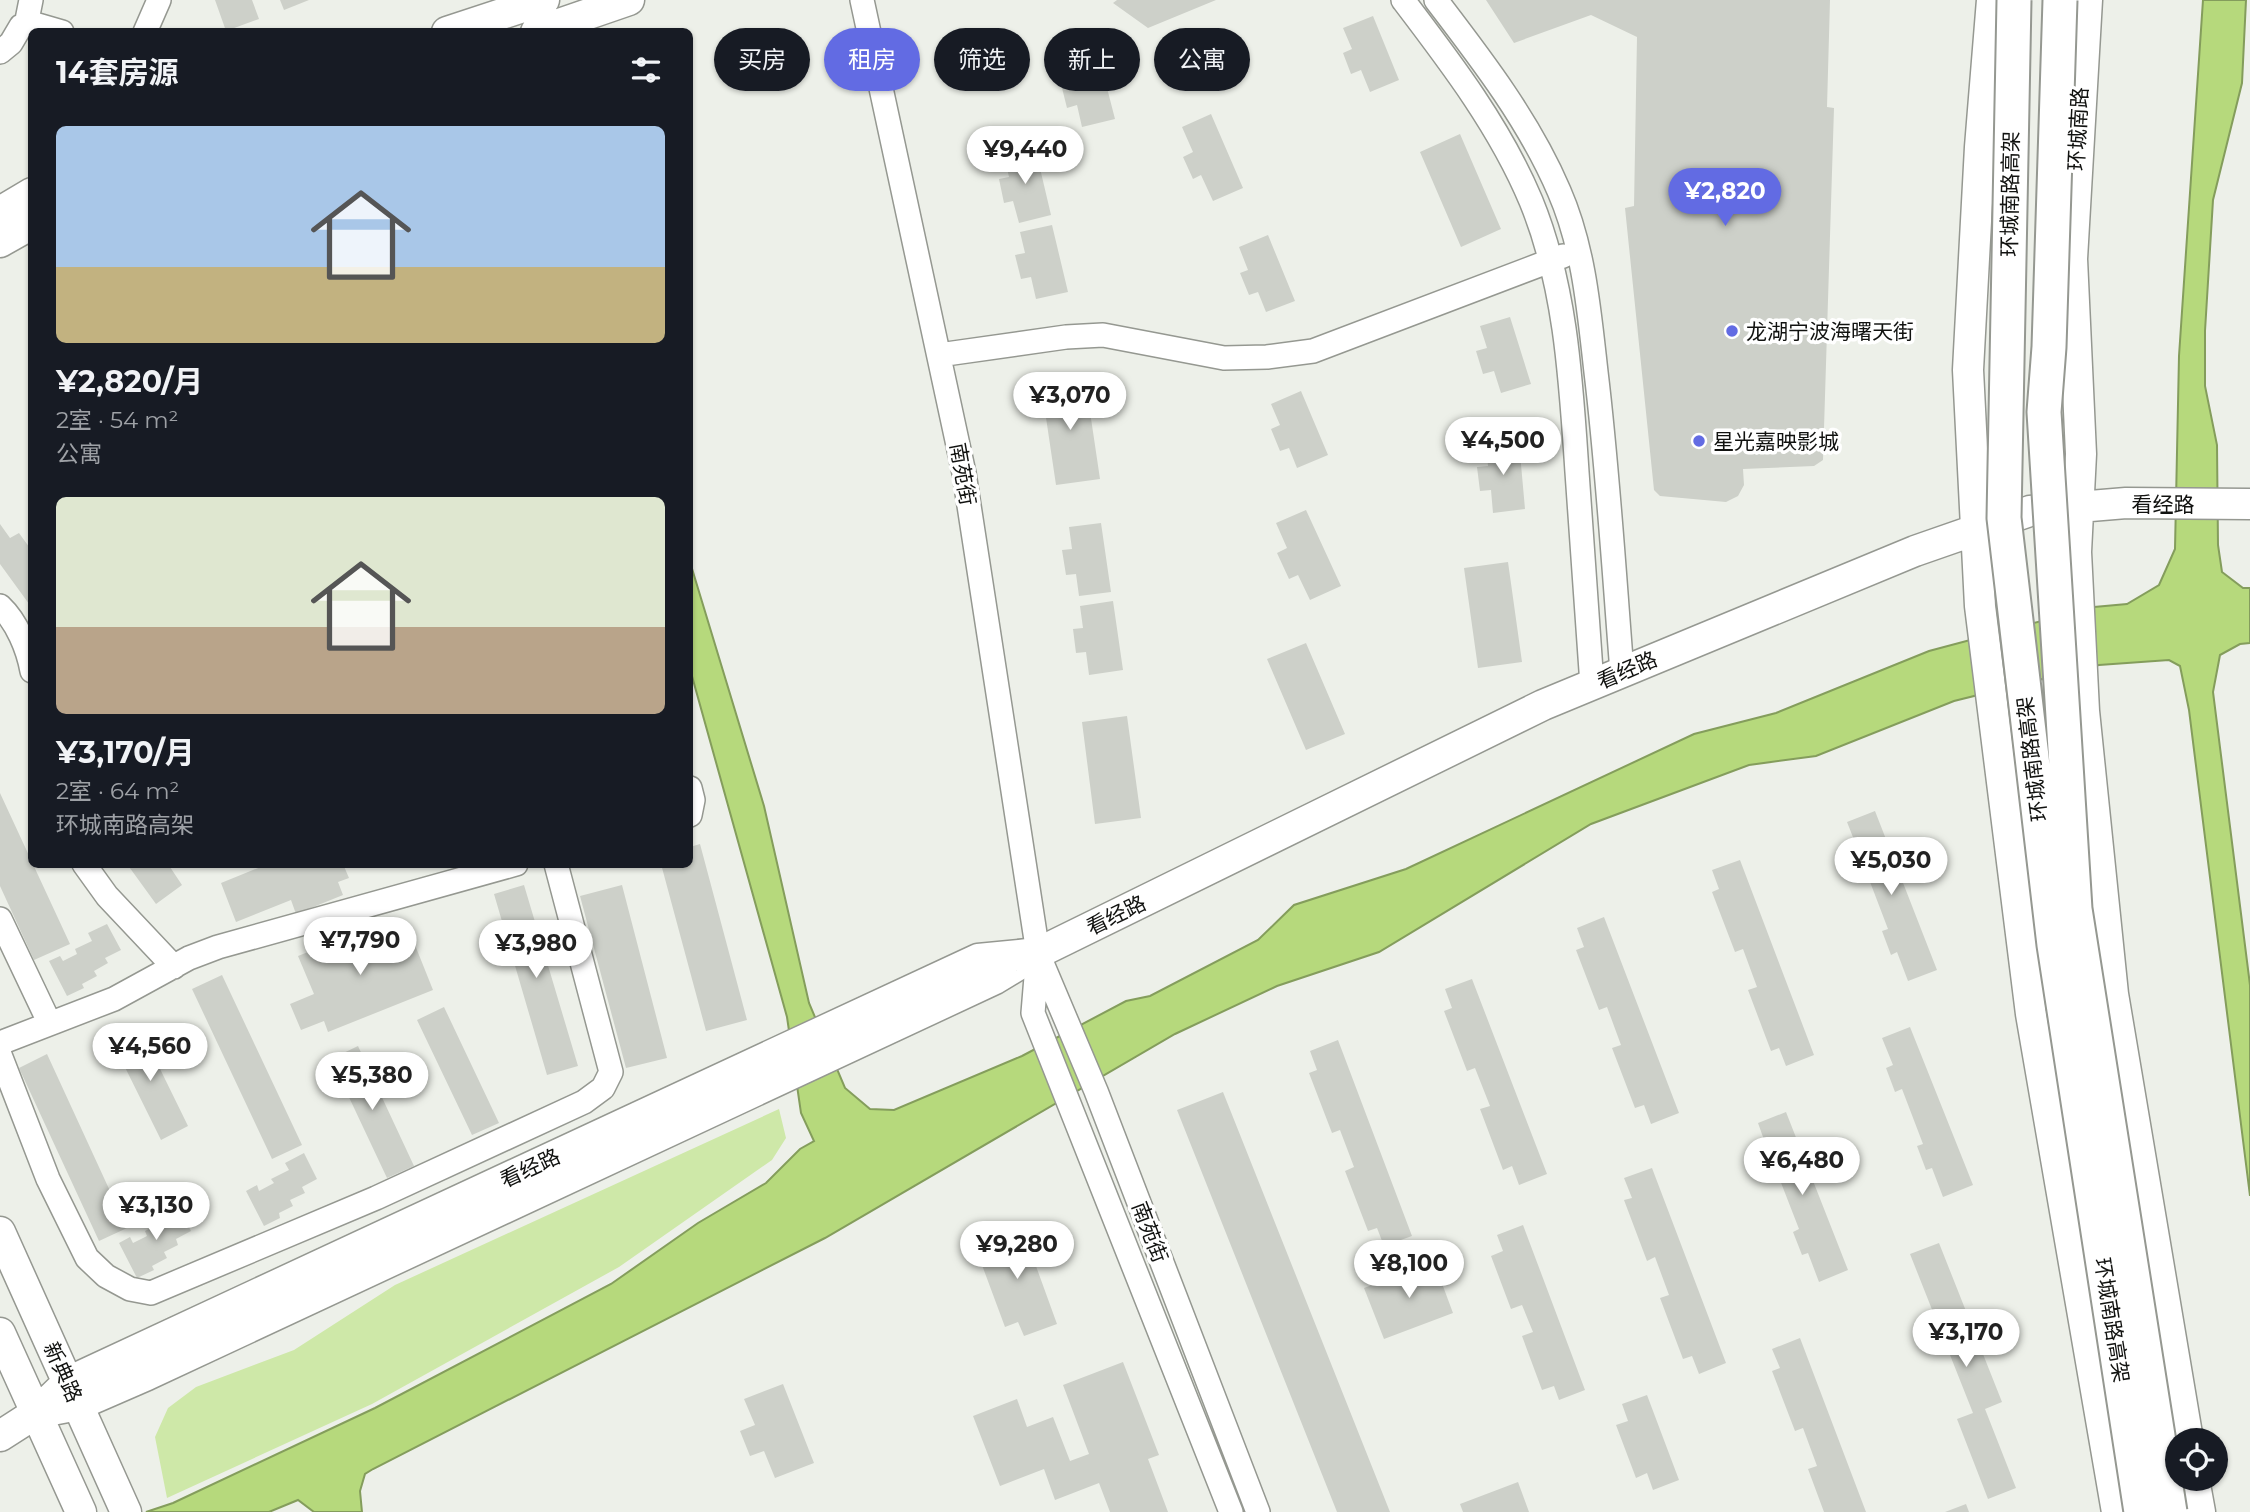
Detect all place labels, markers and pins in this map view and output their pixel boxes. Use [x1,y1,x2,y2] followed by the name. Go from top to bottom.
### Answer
[968,127,1082,186] pin: ¥9,440
[1668,168,1782,228] pin: ¥2,820
[1746,319,1914,344] place label: 龙湖宁波海曙天街
[1724,323,1740,339] marker: 龙湖宁波海曙天街
[1013,372,1127,432] pin: ¥3,070
[1446,418,1560,477] pin: ¥4,500
[1713,429,1839,454] place label: 星光嘉映影城
[1691,433,1707,449] marker: 星光嘉映影城
[1834,838,1948,897] pin: ¥5,030
[303,918,417,977] pin: ¥7,790
[479,920,593,980] pin: ¥3,980
[93,1024,207,1083] pin: ¥4,560
[315,1052,429,1112] pin: ¥5,380
[1745,1138,1859,1197] pin: ¥6,480
[99,1182,213,1242] pin: ¥3,130
[960,1222,1074,1281] pin: ¥9,280
[1352,1240,1466,1300] pin: ¥8,100
[1909,1310,2023,1369] pin: ¥3,170

